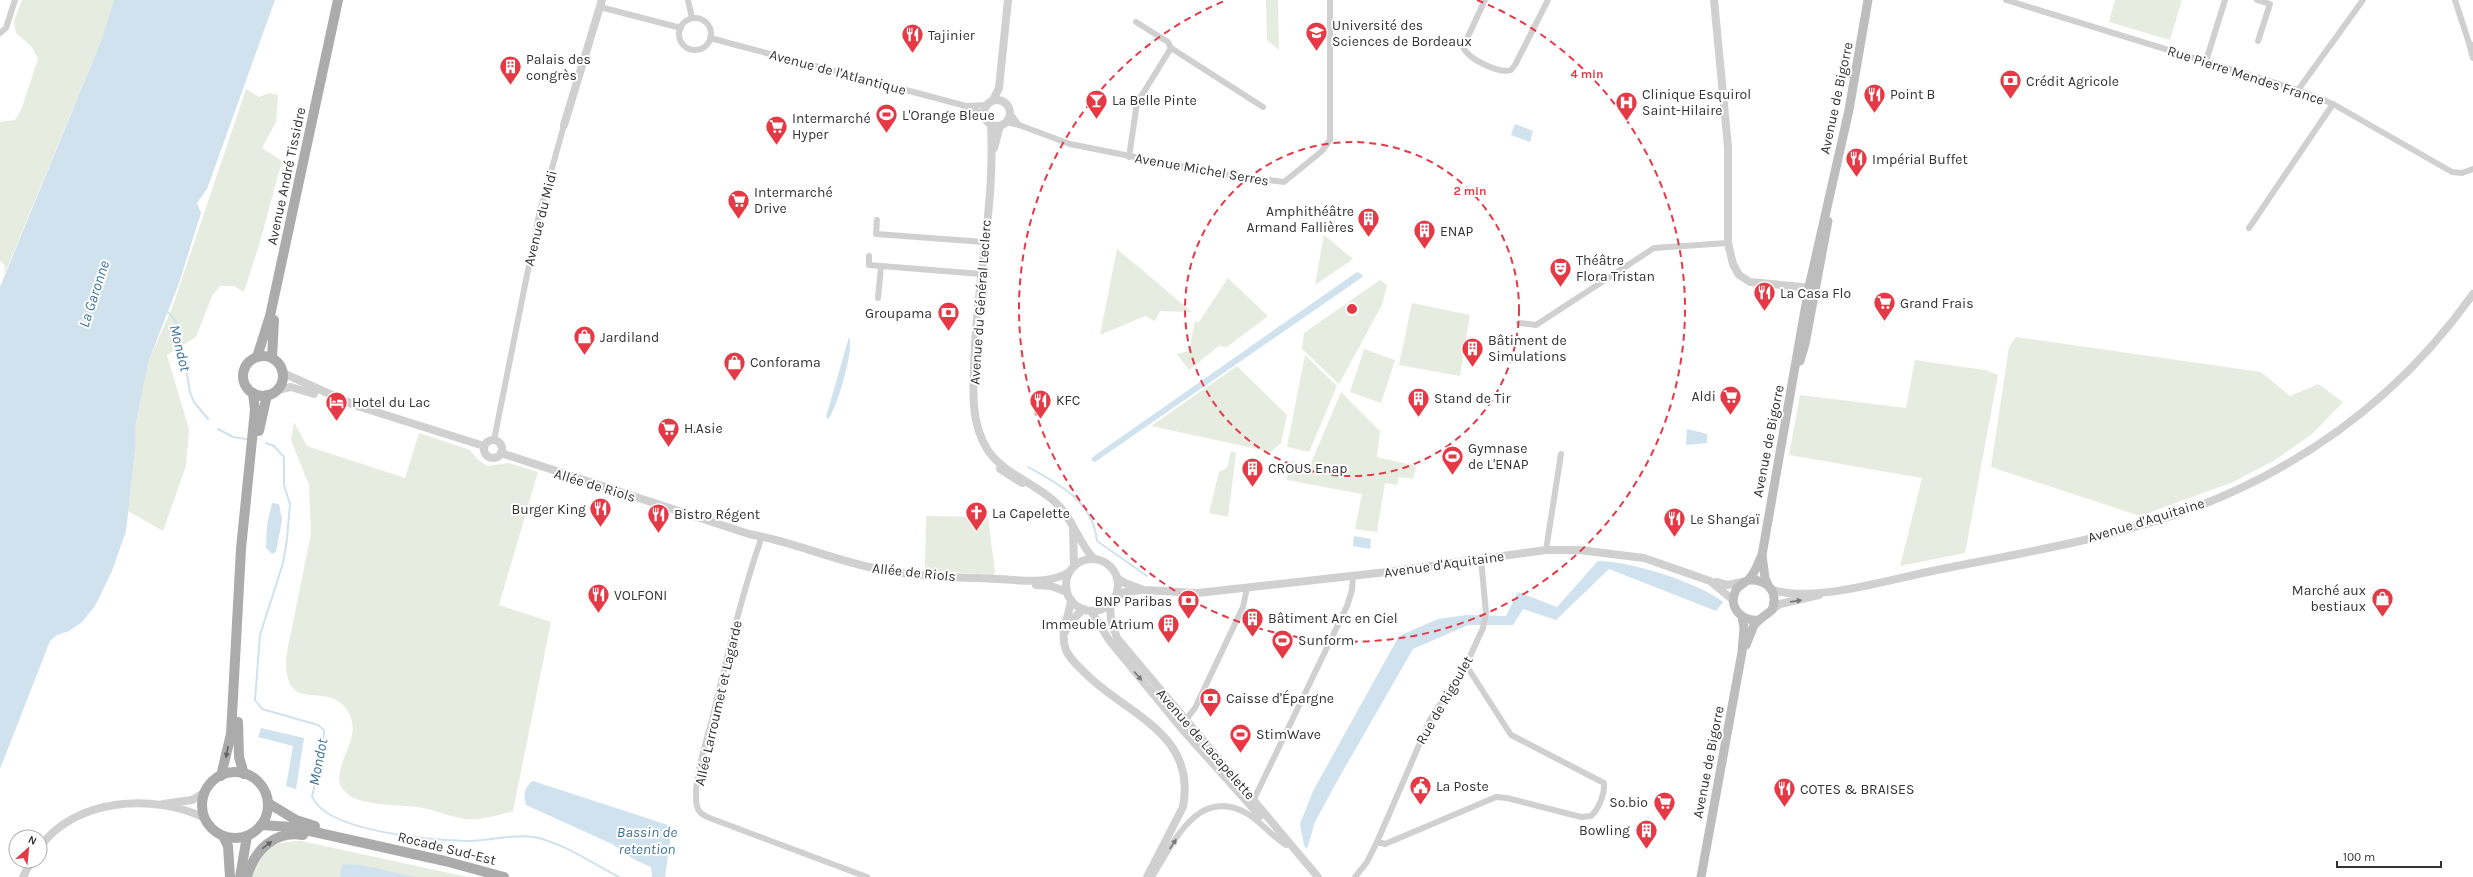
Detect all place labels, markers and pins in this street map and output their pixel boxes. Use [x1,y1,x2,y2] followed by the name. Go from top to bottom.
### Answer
[1332,17,1472,50] place label: Université des Sciences de Bordeaux
[1304,20,1330,53] school or university icon: Université des Sciences de Bordeaux
[900,22,926,55] restaurant icon: Tajinier
[928,27,976,44] place label: Tajinier
[526,51,591,84] place label: Palais des congrès
[498,54,524,87] building icon: Palais des congrès
[1998,68,2024,101] bank icon: Crédit Agricole
[2026,73,2119,90] place label: Crédit Agricole
[1862,81,1888,114] restaurant icon: Point B
[1642,86,1751,119] place label: Clinique Esquirol Saint-Hilaire
[1890,86,1935,103] place label: Point B
[1084,87,1110,120] bar icon: La Belle Pinte
[1614,89,1640,122] hospital icon: Clinique Esquirol Saint-Hilaire
[1112,92,1197,109] place label: La Belle Pinte
[873,102,899,135] sports icon: L'Orange Bleue
[902,107,995,124] place label: L'Orange Bleue
[792,110,871,143] place label: Intermarché Hyper
[763,113,789,146] supermarket icon: Intermarché Hyper
[1843,146,1869,179] restaurant icon: Impérial Buffet
[1872,151,1968,168] place label: Impérial Buffet
[754,184,833,217] place label: Intermarché Drive
[726,187,752,220] supermarket icon: Intermarché Drive
[1247,203,1354,236] place label: Amphithéâtre Armand Fallières
[1356,206,1382,239] building icon: Amphithéâtre Armand Fallières
[1411,218,1437,251] building icon: ENAP
[1440,223,1473,240] place label: ENAP
[1576,252,1655,285] place label: Théâtre Flora Tristan
[1548,255,1574,288] theatre icon: Théâtre Flora Tristan
[1752,280,1778,313] restaurant icon: La Casa Flo
[1780,285,1851,302] place label: La Casa Flo
[1872,290,1898,323] supermarket icon: Grand Frais
[1900,295,1974,312] place label: Grand Frais
[935,300,961,333] bank icon: Groupama
[1345,302,1359,316] centre of rings
[865,305,932,322] place label: Groupama
[571,324,597,357] shop icon: Jardiland
[600,329,659,346] place label: Jardiland
[1488,332,1567,365] place label: Bâtiment de Simulations
[1459,335,1485,368] building icon: Bâtiment de Simulations
[721,349,747,382] shop icon: Conforama
[750,354,821,371] place label: Conforama
[1718,383,1744,416] supermarket icon: Aldi
[1406,385,1432,418] building icon: Stand de Tir
[1027,387,1053,420] restaurant icon: KFC
[1692,388,1716,405] place label: Aldi
[323,389,349,422] hotel icon: Hotel du Lac
[1434,390,1511,407] place label: Stand de Tir
[1056,392,1080,409] place label: KFC
[352,394,430,411] place label: Hotel du Lac
[655,415,681,448] supermarket icon: H.Asie
[684,420,723,437] place label: H.Asie
[1468,440,1529,473] place label: Gymnase de L'ENAP
[1440,443,1466,476] sports icon: Gymnase de L'ENAP
[1239,455,1265,488] building icon: CROUS Enap
[1268,460,1347,477] place label: CROUS Enap
[588,496,614,529] restaurant icon: Burger King
[964,500,990,533] church icon: La Capelette
[511,501,586,518] place label: Burger King
[646,501,672,534] restaurant icon: Bistro Régent
[992,505,1070,522] place label: La Capelette
[674,506,760,523] place label: Bistro Régent
[1661,506,1687,539] restaurant icon: Le Shangaï
[1690,511,1760,528] place label: Le Shangaï
[586,582,612,615] restaurant icon: VOLFONI
[2292,582,2366,615] place label: Marché aux bestiaux
[2369,585,2395,618] shop icon: Marché aux bestiaux
[614,587,667,604] place label: VOLFONI
[1175,588,1201,621] bank icon: BNP Paribas
[1095,593,1172,610] place label: BNP Paribas
[1240,605,1266,638] building icon: Bâtiment Arc en Ciel
[1268,610,1398,627] place label: Bâtiment Arc en Ciel
[1156,611,1182,644] building icon: Immeuble Atrium
[1041,616,1154,633] place label: Immeuble Atrium
[1270,627,1296,660] sports icon: Sunform
[1298,632,1354,649] place label: Sunform
[1197,685,1223,718] bank icon: Caisse d'Épargne
[1226,689,1334,707] place label: Caisse d'Épargne
[1227,721,1253,754] sports icon: StimWave
[1256,726,1321,743] place label: StimWave
[1407,773,1433,806] public building icon: La Poste
[1771,776,1797,809] restaurant icon: COTES & BRAISES
[1436,778,1489,795] place label: La Poste
[1800,781,1914,798] place label: COTES & BRAISES
[1651,789,1677,822] supermarket icon: So.bio
[1609,794,1648,811] place label: So.bio
[1633,817,1659,850] building icon: Bowling
[1579,822,1630,839] place label: Bowling

